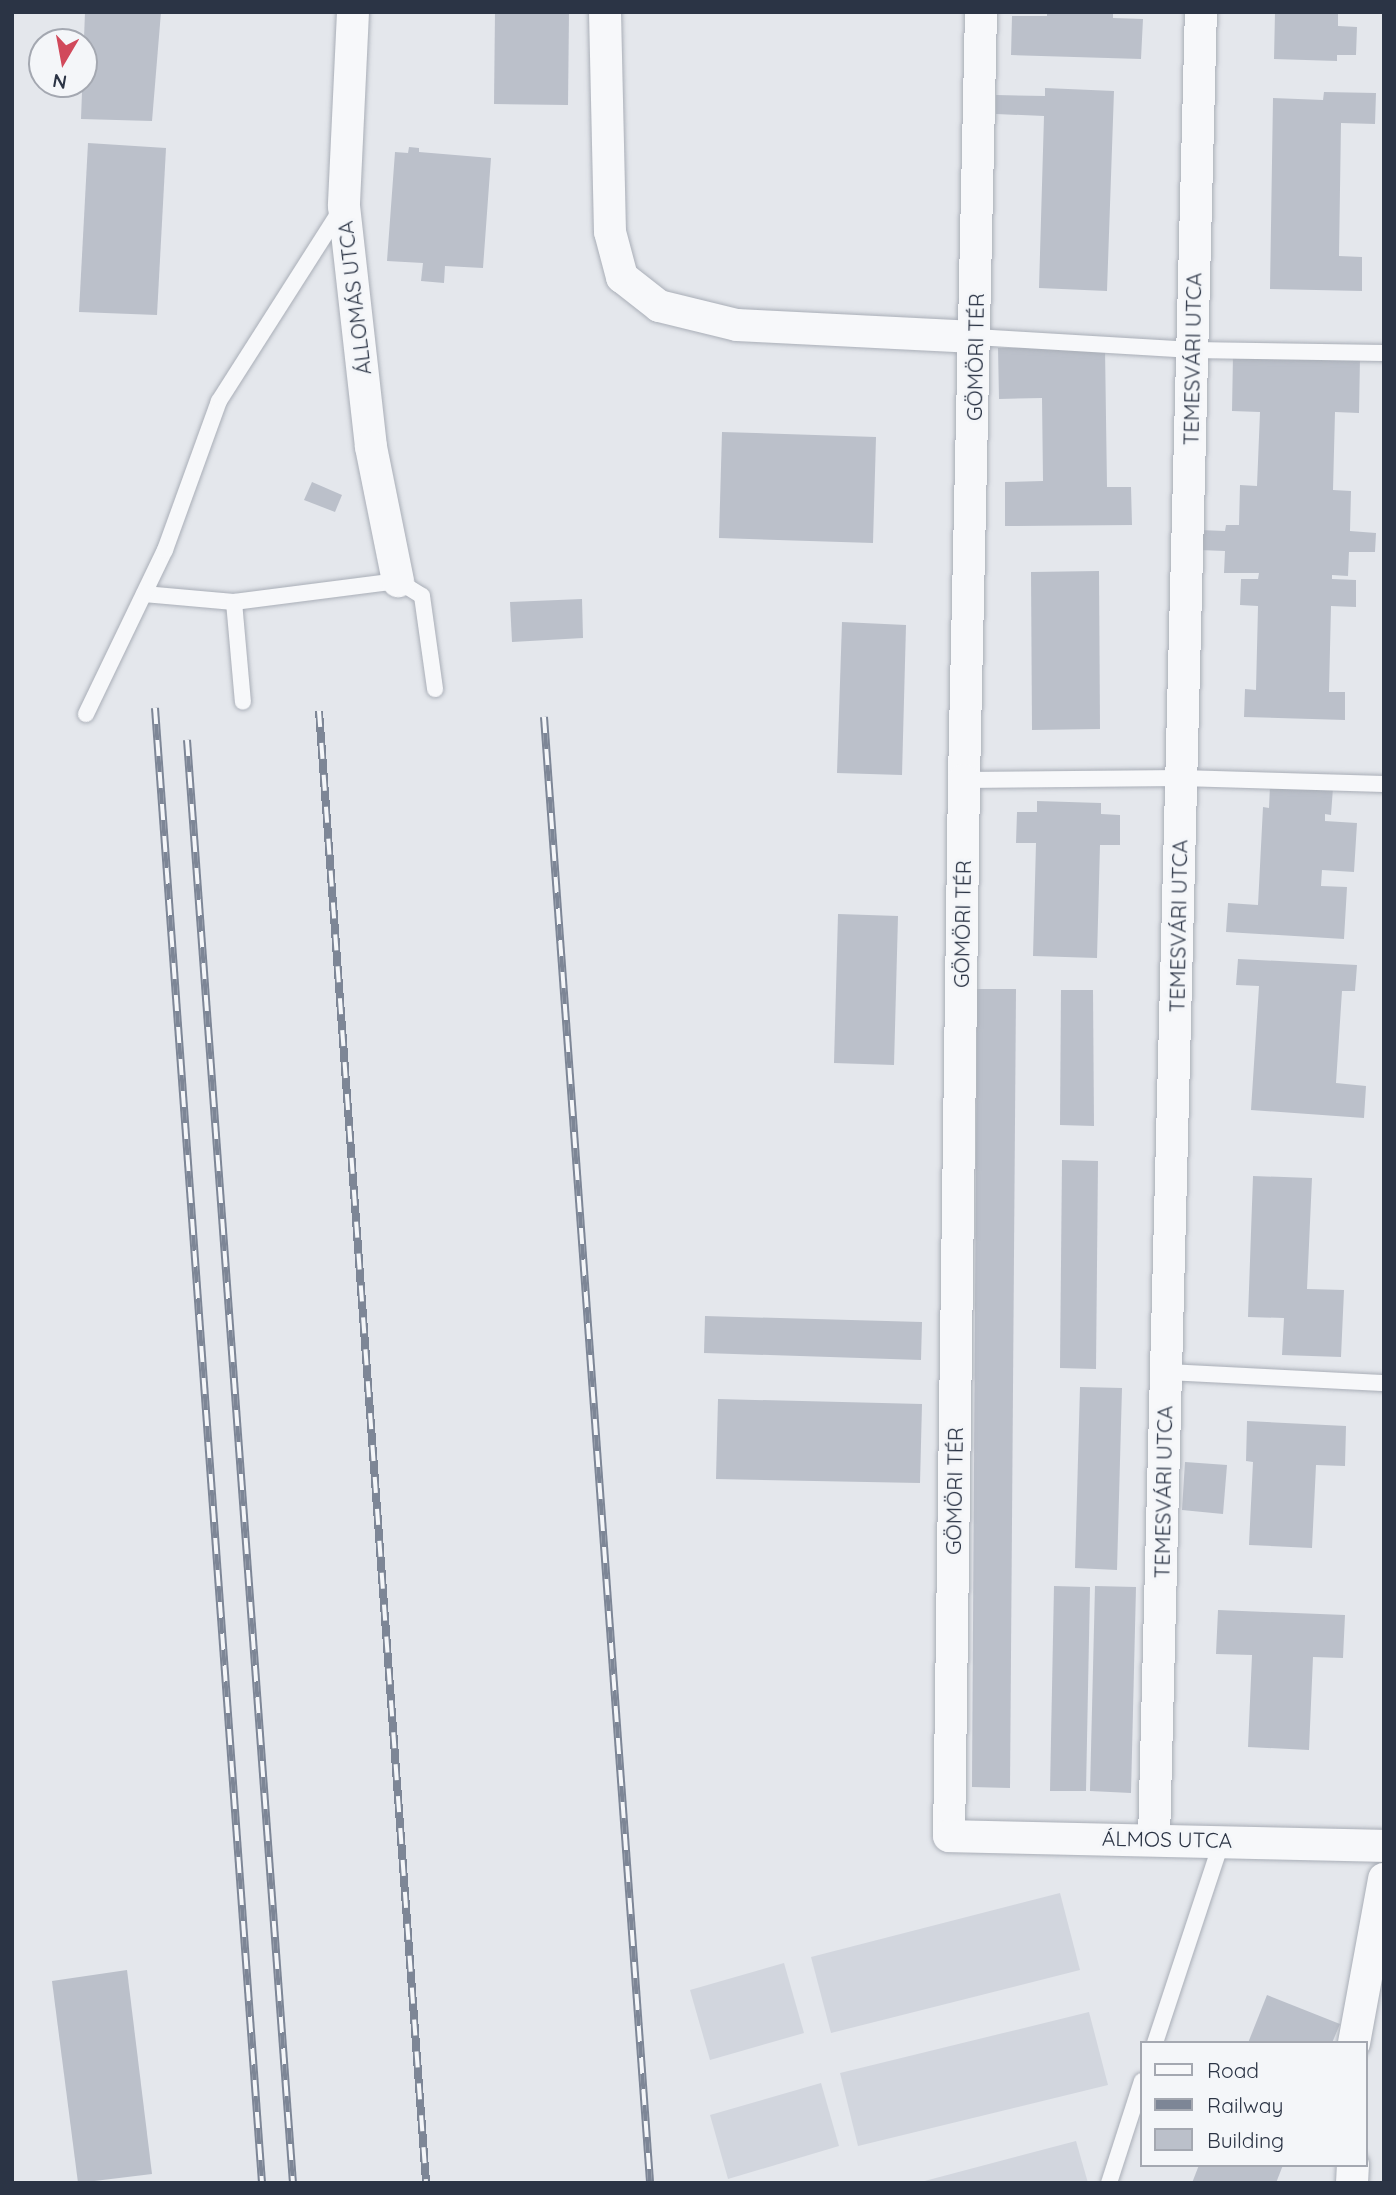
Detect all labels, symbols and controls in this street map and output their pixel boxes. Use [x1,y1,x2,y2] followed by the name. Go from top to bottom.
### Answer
[28,28,98,98] north arrow
[51,69,69,95] text: N
[332,220,376,376] street label: ÁLLOMÁS UTCA
[1178,272,1206,446] street label: TEMESVÁRI UTCA
[961,293,989,421] street label: GÖMÖRI TÉR
[1164,839,1192,1013] street label: TEMESVÁRI UTCA
[948,860,976,988] street label: GÖMÖRI TÉR
[1149,1405,1177,1579] street label: TEMESVÁRI UTCA
[940,1427,968,1555] street label: GÖMÖRI TÉR
[1102,1825,1232,1853] street label: ÁLMOS UTCA
[1140,2041,1368,2167] legend
[1207,2057,1259,2083] text: Road
[1207,2092,1283,2118] text: Railway
[1207,2127,1284,2153] text: Building

